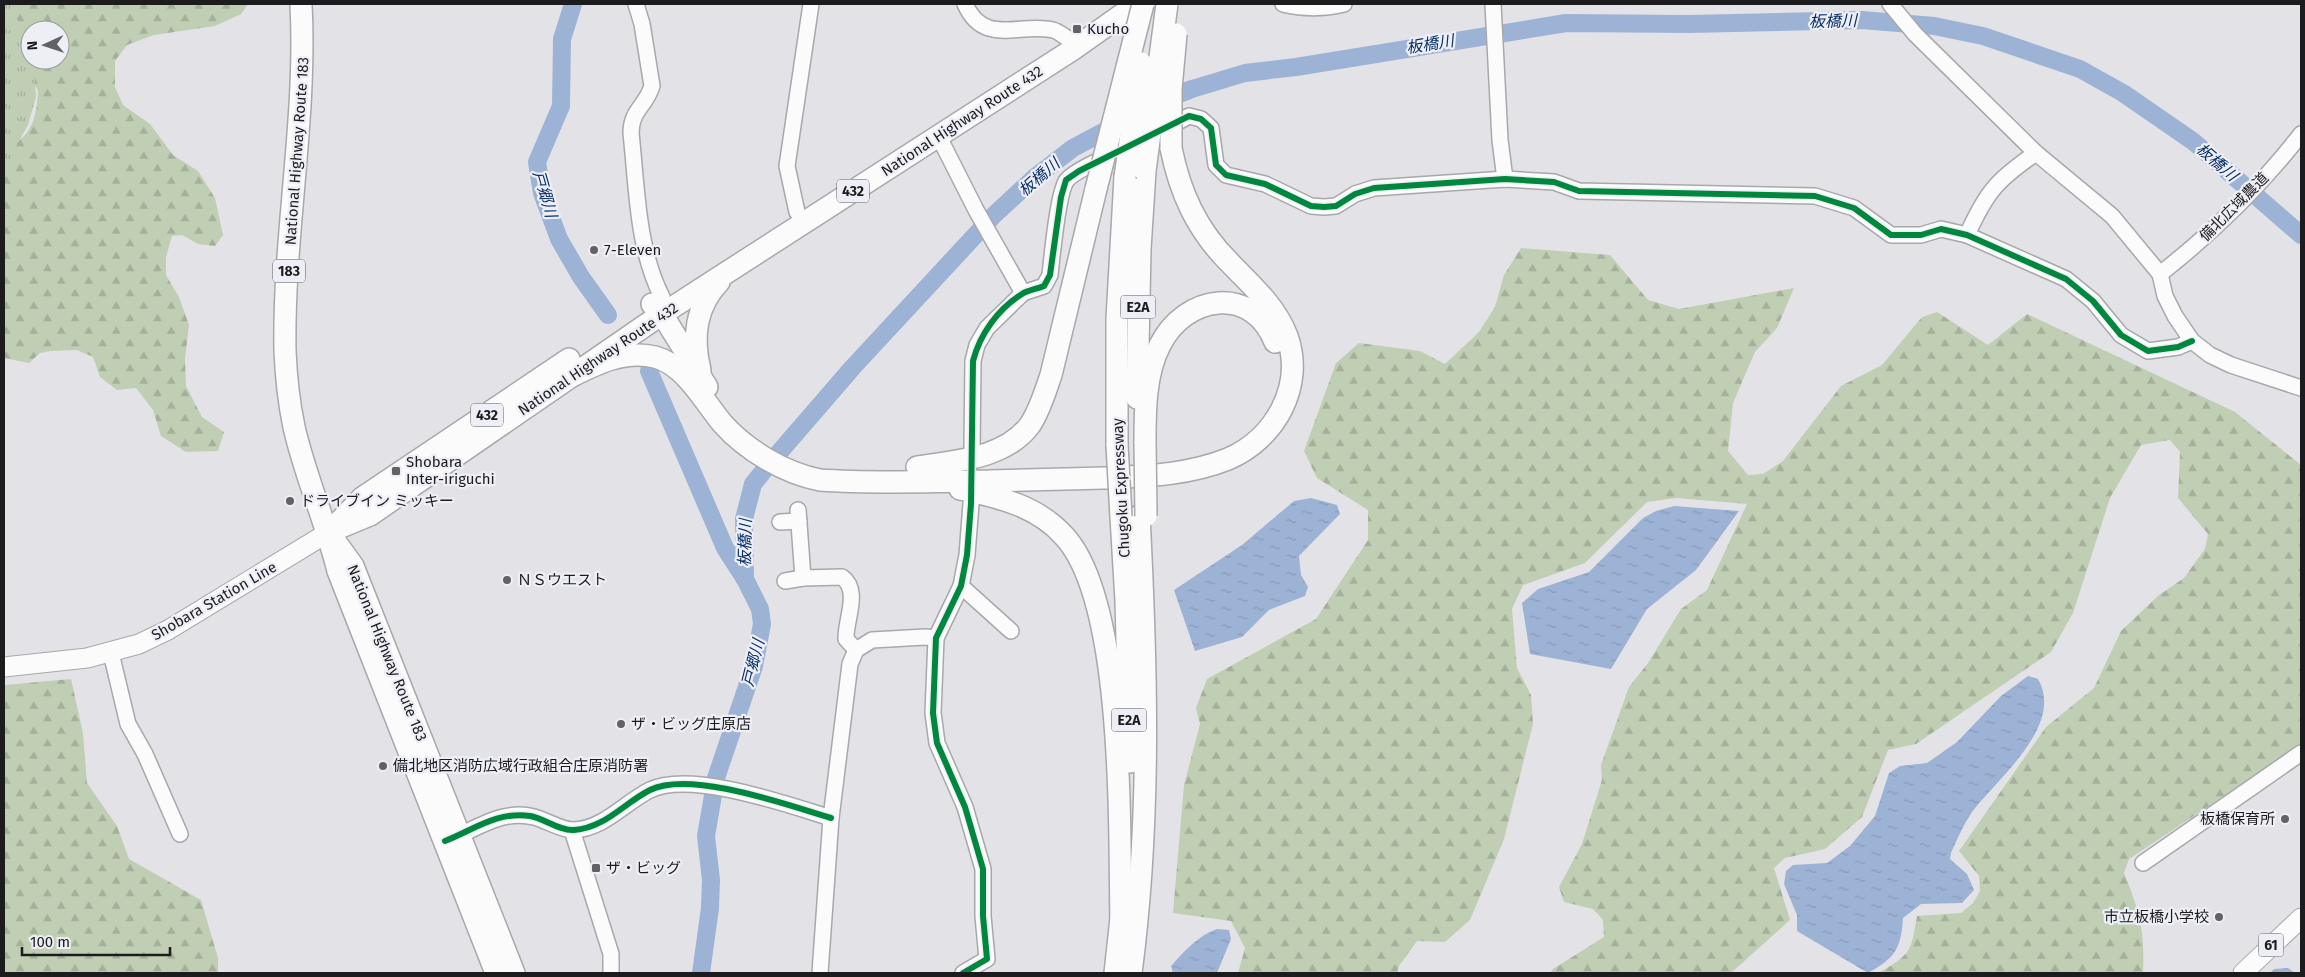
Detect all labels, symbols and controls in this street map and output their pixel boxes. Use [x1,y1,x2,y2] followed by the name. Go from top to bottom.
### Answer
[1809,11,1859,31] water label: 板橋川
[20,20,70,70] north arrow
[1087,20,1129,38] place label: Kucho
[1071,23,1083,35] marker: Kucho
[1405,31,1457,57] water label: 板橋川
[24,41,41,51] text: N
[281,56,313,246] street label: National Highway Route 183
[878,62,1046,180] street label: National Highway Route 432
[2193,139,2243,186] water label: 板橋川
[1015,153,1065,200] water label: 板橋川
[529,168,561,222] water label: 戸郷川
[2196,169,2272,245] street label: 備北広域農道
[837,180,869,202] road number: 432
[604,241,661,259] place label: 7-Eleven
[588,244,600,256] marker: 7-Eleven
[273,260,305,282] road number: 183
[1120,296,1156,318] road number: E2A
[515,299,681,419] street label: National Highway Route 432
[471,404,503,426] road number: 432
[1108,417,1134,558] street label: Chugoku Expressway
[406,453,495,488] place label: Shobara Inter-iriguchi
[390,465,402,477] marker: Shobara Inter-iriguchi
[300,492,454,510] place label: ドライブイン ミッキー
[284,495,296,507] marker: ドライブイン ミッキー
[735,517,755,567] water label: 板橋川
[148,558,280,644] street label: Shobara Station Line
[343,562,431,744] street label: National Highway Route 183
[517,571,607,589] place label: ＮＳウエスト
[501,574,513,586] marker: ＮＳウエスト
[738,635,769,689] water label: 戸郷川
[1112,708,1146,732] road number: E2A
[631,715,751,733] place label: ザ・ビッグ庄原店
[615,718,627,730] marker: ザ・ビッグ庄原店
[393,757,648,775] place label: 備北地区消防広域行政組合庄原消防署
[377,760,389,772] marker: 備北地区消防広域行政組合庄原消防署
[2200,810,2275,828] place label: 板橋保育所
[2279,813,2291,825] marker: 板橋保育所
[606,859,681,877] place label: ザ・ビッグ
[590,862,602,874] marker: ザ・ビッグ
[2104,908,2209,926] place label: 市立板橋小学校
[2213,911,2225,923] marker: 市立板橋小学校
[22,924,170,956] scale bar
[30,933,70,951] text: 100 m
[2258,934,2284,956] road number: 61

